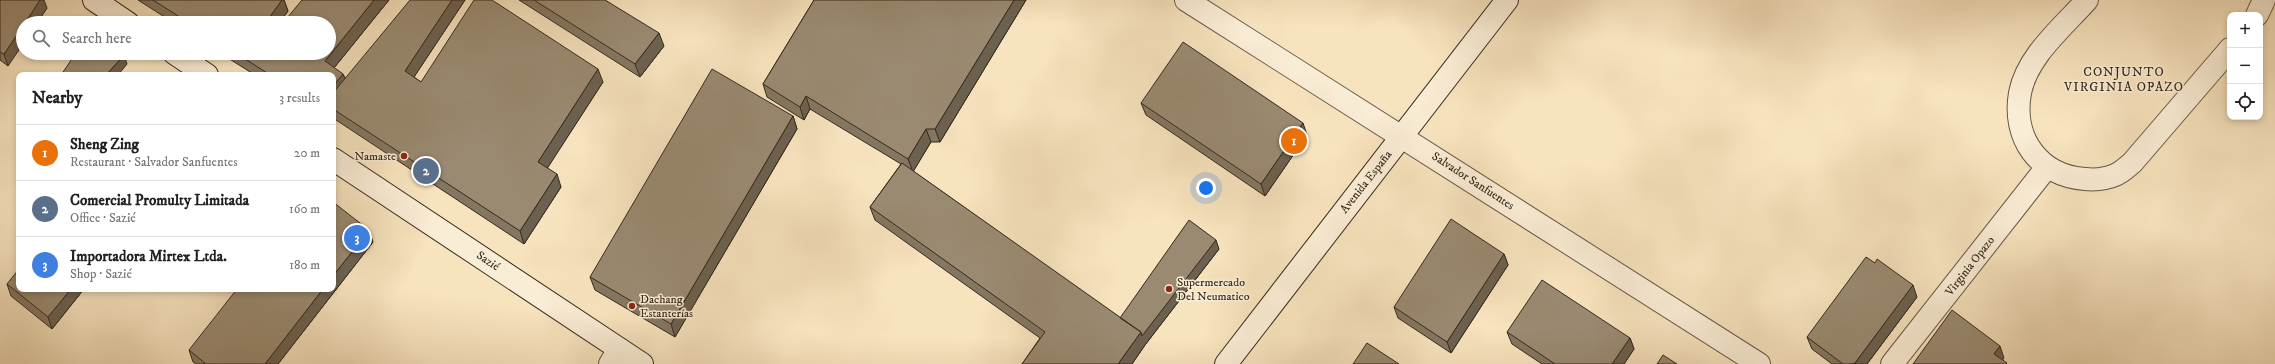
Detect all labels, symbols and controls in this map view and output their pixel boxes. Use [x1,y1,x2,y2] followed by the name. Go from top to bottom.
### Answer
[2227,12,2263,120] map controls
[2227,12,2263,48] button: +
[16,16,336,60] search box
[30,27,52,49] icon: search
[62,29,131,48] text: Search here
[2227,48,2263,84] button: −
[2063,64,2184,95] district label: CONJUNTO VIRGINIA OPAZO
[2227,84,2263,120] button: locate
[32,87,82,109] text: Nearby
[279,90,320,106] text: 3 results
[1281,126,1307,156] pin: 1
[70,135,139,154] text: Sheng Zing
[43,145,47,161] text: 1
[294,145,320,161] text: 20 m
[1337,147,1396,216] street label: Avenida España
[354,149,396,164] place label: Namaste
[1429,149,1517,213] street label: Salvador Sanfuentes
[399,151,409,161] marker: Namaste
[70,154,238,170] text: Restaurant · Salvador Sanfuentes
[413,156,439,186] pin: 2
[1196,178,1216,198] your location
[70,191,249,210] text: Comercial Promulty Limitada
[42,201,48,217] text: 2
[289,201,320,217] text: 160 m
[70,210,136,226] text: Office · Sazié
[344,223,370,253] pin: 3
[1941,233,1998,300] street label: Virginia Opazo
[70,247,227,266] text: Importadora Mirtex Ltda.
[474,248,502,274] street label: Sazié
[43,257,47,273] text: 3
[289,257,320,273] text: 180 m
[70,266,132,282] text: Shop · Sazié
[1177,275,1250,304] place label: Supermercado Del Neumatico
[1164,284,1174,294] marker: Supermercado Del Neumatico
[640,292,693,321] place label: Dachang Estanterías
[627,301,637,311] marker: Dachang Estanterías

